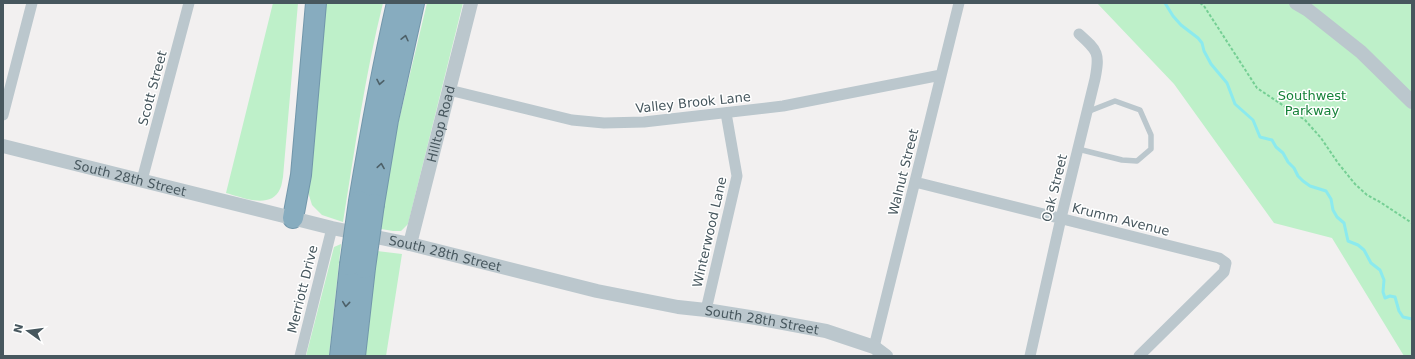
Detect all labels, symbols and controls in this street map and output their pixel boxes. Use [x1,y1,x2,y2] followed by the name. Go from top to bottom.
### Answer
[401,35,409,41] one-way arrow
[135,49,170,127] street label: Scott Street
[377,79,385,85] one-way arrow
[424,84,458,164] street label: Hilltop Road
[1278,88,1346,118] park label: Southwest Parkway
[635,89,751,116] street label: Valley Brook Lane
[885,127,922,217] street label: Walnut Street
[1039,153,1070,224] street label: Oak Street
[72,157,188,199] street label: South 28th Street
[376,163,384,169] one-way arrow
[689,175,730,289] street label: Winterwood Lane
[1071,200,1171,239] street label: Krumm Avenue
[387,233,503,275] street label: South 28th Street
[284,244,321,335] street label: Merriott Drive
[341,301,350,307] one-way arrow
[704,303,820,338] street label: South 28th Street
[8,311,48,351] north arrow
[11,323,26,335] text: N

